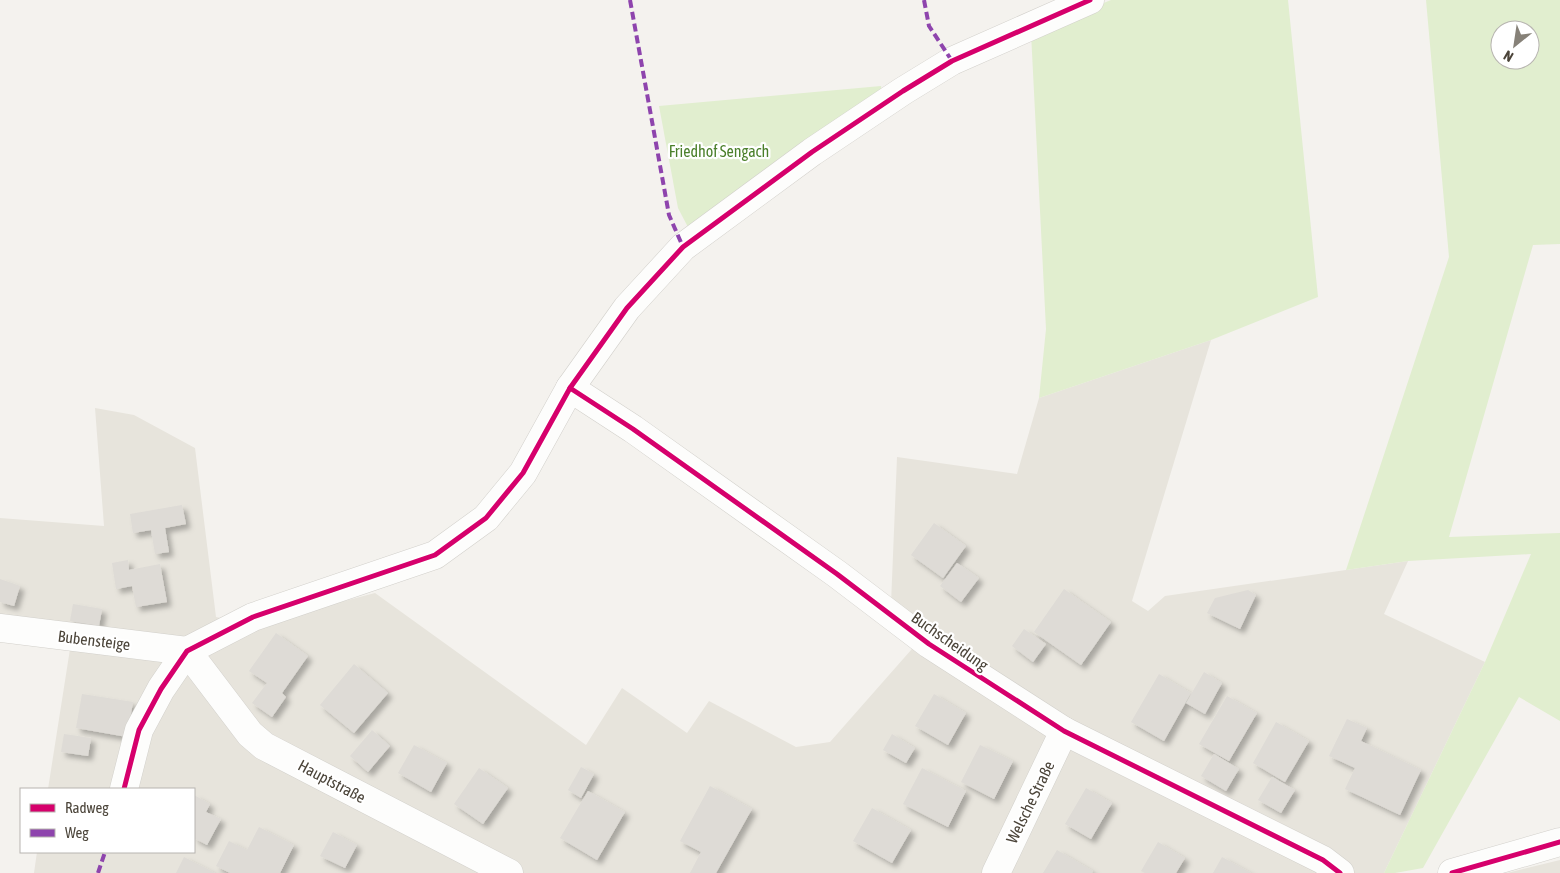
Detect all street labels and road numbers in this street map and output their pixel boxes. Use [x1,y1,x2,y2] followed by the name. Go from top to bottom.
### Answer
[908,608,992,675] street label: Buchscheidung
[57,627,131,654] street label: Bubensteige
[295,756,369,807] street label: Hauptstraße
[1002,758,1058,846] street label: Welsche Straße

